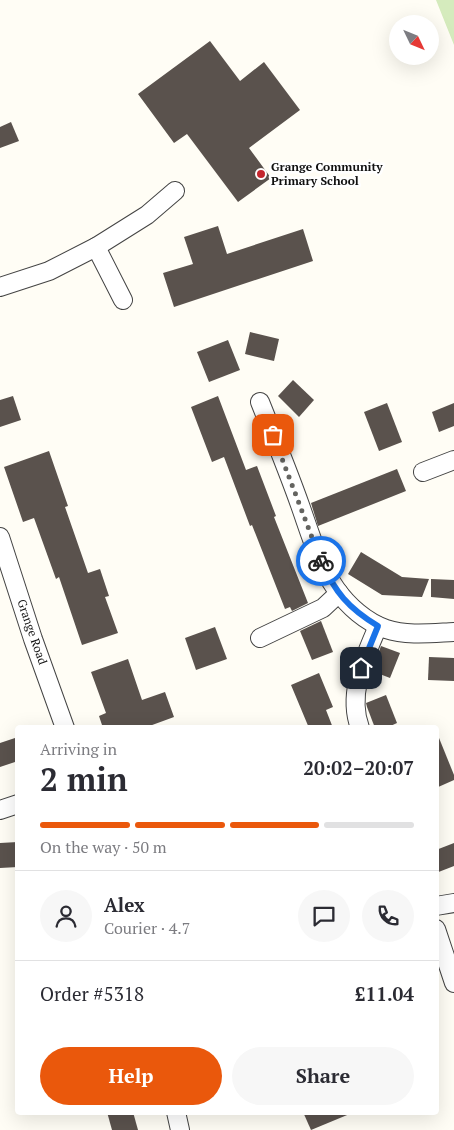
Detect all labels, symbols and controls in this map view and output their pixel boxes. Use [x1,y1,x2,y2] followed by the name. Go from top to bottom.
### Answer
[389,15,439,65] north arrow
[389,15,439,65] map controls
[271,159,383,188] place label: Grange Community Primary School
[255,168,267,180] marker: Grange Community Primary School
[252,414,294,456] pin
[259,421,287,449] icon: bag
[296,536,346,586] courier
[307,547,335,575] icon: bike
[14,597,51,667] street label: Grange Road
[340,647,382,689] pin
[347,654,375,682] icon: home
[40,738,117,760] text: Arriving in
[303,755,414,780] text: 20:02–20:07
[40,758,128,800] text: 2 min
[40,836,167,858] text: On the way · 50 m
[40,890,92,942] button: person
[298,890,350,942] button: chat
[362,890,414,942] button: phone
[104,892,145,917] text: Alex
[104,917,190,939] text: Courier · 4.7
[40,981,144,1006] text: Order #5318
[355,981,414,1006] text: £11.04
[40,1047,222,1105] button: Help
[232,1047,414,1105] button: Share

